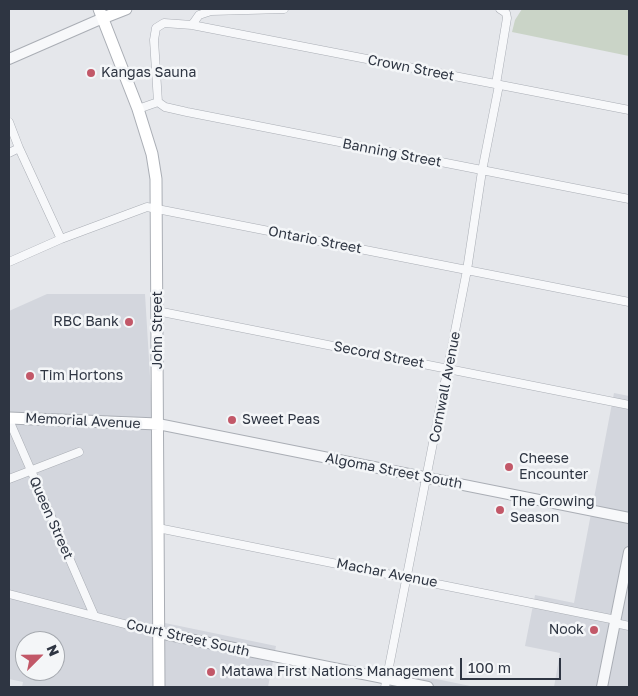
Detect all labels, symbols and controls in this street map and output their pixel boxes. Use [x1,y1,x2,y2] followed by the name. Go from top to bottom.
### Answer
[366,51,456,85] street label: Crown Street
[101,65,196,81] place label: Kangas Sauna
[85,67,97,79] marker: Kangas Sauna
[341,135,443,171] street label: Banning Street
[267,223,363,257] street label: Ontario Street
[150,291,166,369] street label: John Street
[53,314,119,330] place label: RBC Bank
[123,316,135,328] marker: RBC Bank
[426,330,464,444] street label: Cornwall Avenue
[332,338,426,372] street label: Secord Street
[40,368,123,384] place label: Tim Hortons
[24,370,36,382] marker: Tim Hortons
[25,410,141,432] street label: Memorial Avenue
[242,412,320,428] place label: Sweet Peas
[226,414,238,426] marker: Sweet Peas
[324,449,464,493] street label: Algoma Street South
[519,451,588,484] place label: Cheese Encounter
[503,461,515,473] marker: Cheese Encounter
[25,474,77,562] street label: Queen Street
[510,494,595,526] place label: The Growing Season
[494,504,506,516] marker: The Growing Season
[335,555,439,591] street label: Machar Avenue
[125,616,251,660] street label: Court Street South
[549,622,584,638] place label: Nook
[588,624,600,636] marker: Nook
[15,631,65,681] north arrow
[43,642,63,659] text: N
[463,648,564,680] scale bar
[468,658,511,676] text: 100 m
[221,664,454,680] place label: Matawa First Nations Management
[205,666,217,678] marker: Matawa First Nations Management

